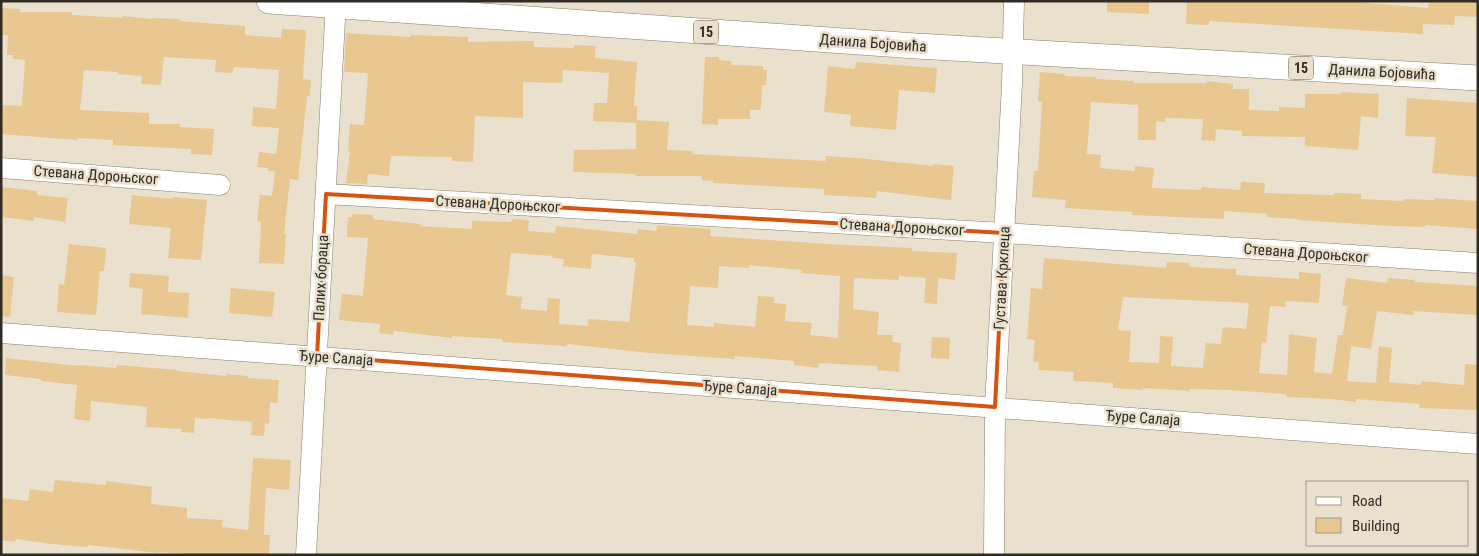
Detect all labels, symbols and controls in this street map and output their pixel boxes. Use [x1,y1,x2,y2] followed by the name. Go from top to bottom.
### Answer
[694,21,718,44] road number: 15
[819,30,927,56] street label: Данила Бојовића
[1288,56,1314,80] road number: 15
[1328,60,1436,84] street label: Данила Бојовића
[33,162,159,188] street label: Стевана Дороњског
[435,192,561,216] street label: Стевана Дороњског
[839,215,965,239] street label: Стевана Дороњског
[990,226,1014,330] street label: Густава Крклеца
[310,234,332,322] street label: Палих бораца
[1243,240,1369,266] street label: Стевана Дороњског
[298,346,374,370] street label: Ђуре Салаја
[702,376,778,400] street label: Ђуре Салаја
[1105,406,1181,430] street label: Ђуре Салаја
[1306,481,1469,546] legend
[1352,492,1382,510] text: Road
[1352,517,1400,535] text: Building

